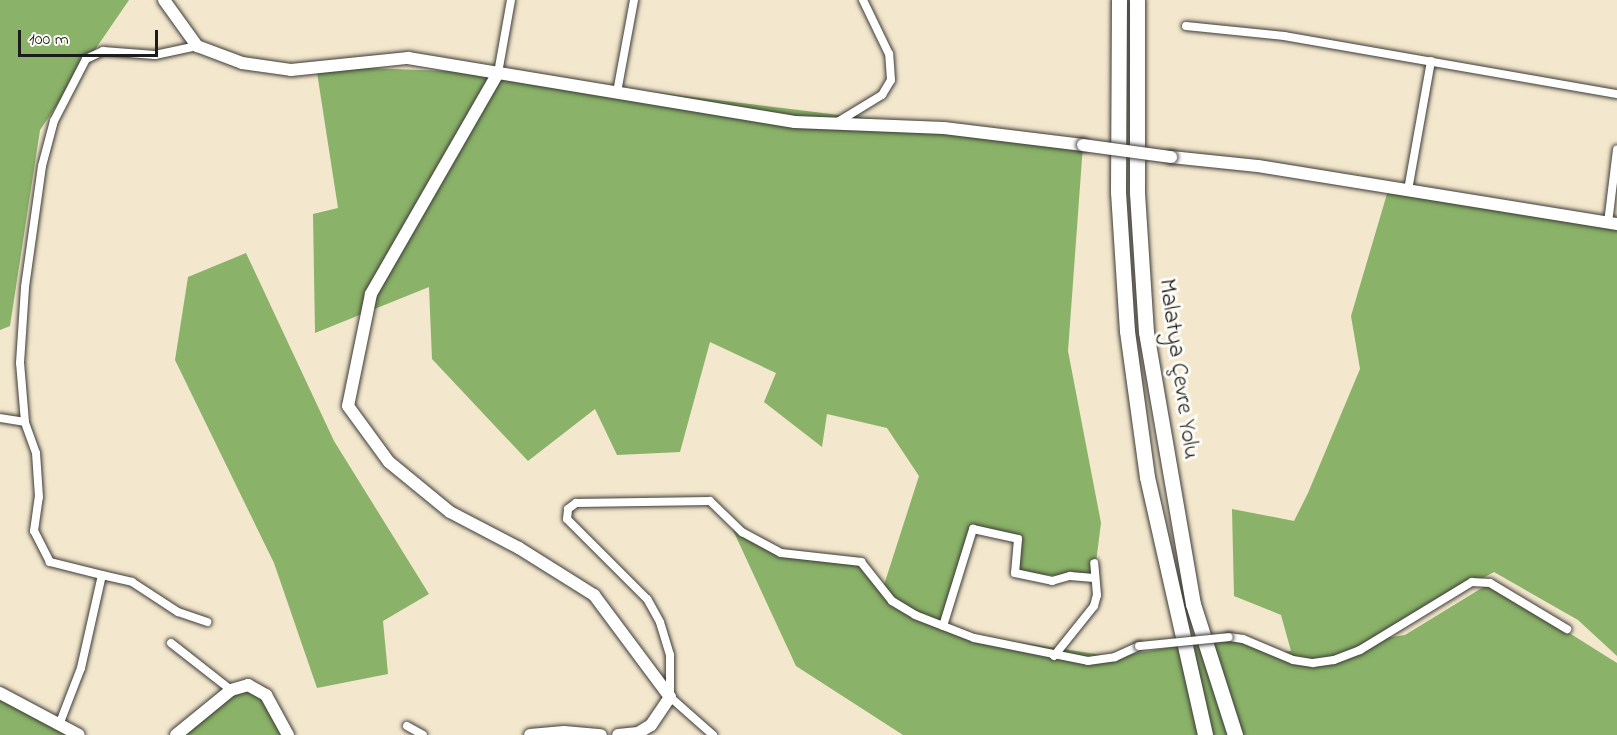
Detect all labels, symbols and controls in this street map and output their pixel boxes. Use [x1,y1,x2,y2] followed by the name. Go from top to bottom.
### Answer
[21,18,160,56] scale bar
[29,27,69,53] text: 100 m
[1151,277,1205,461] street label: Malatya Çevre Yolu

